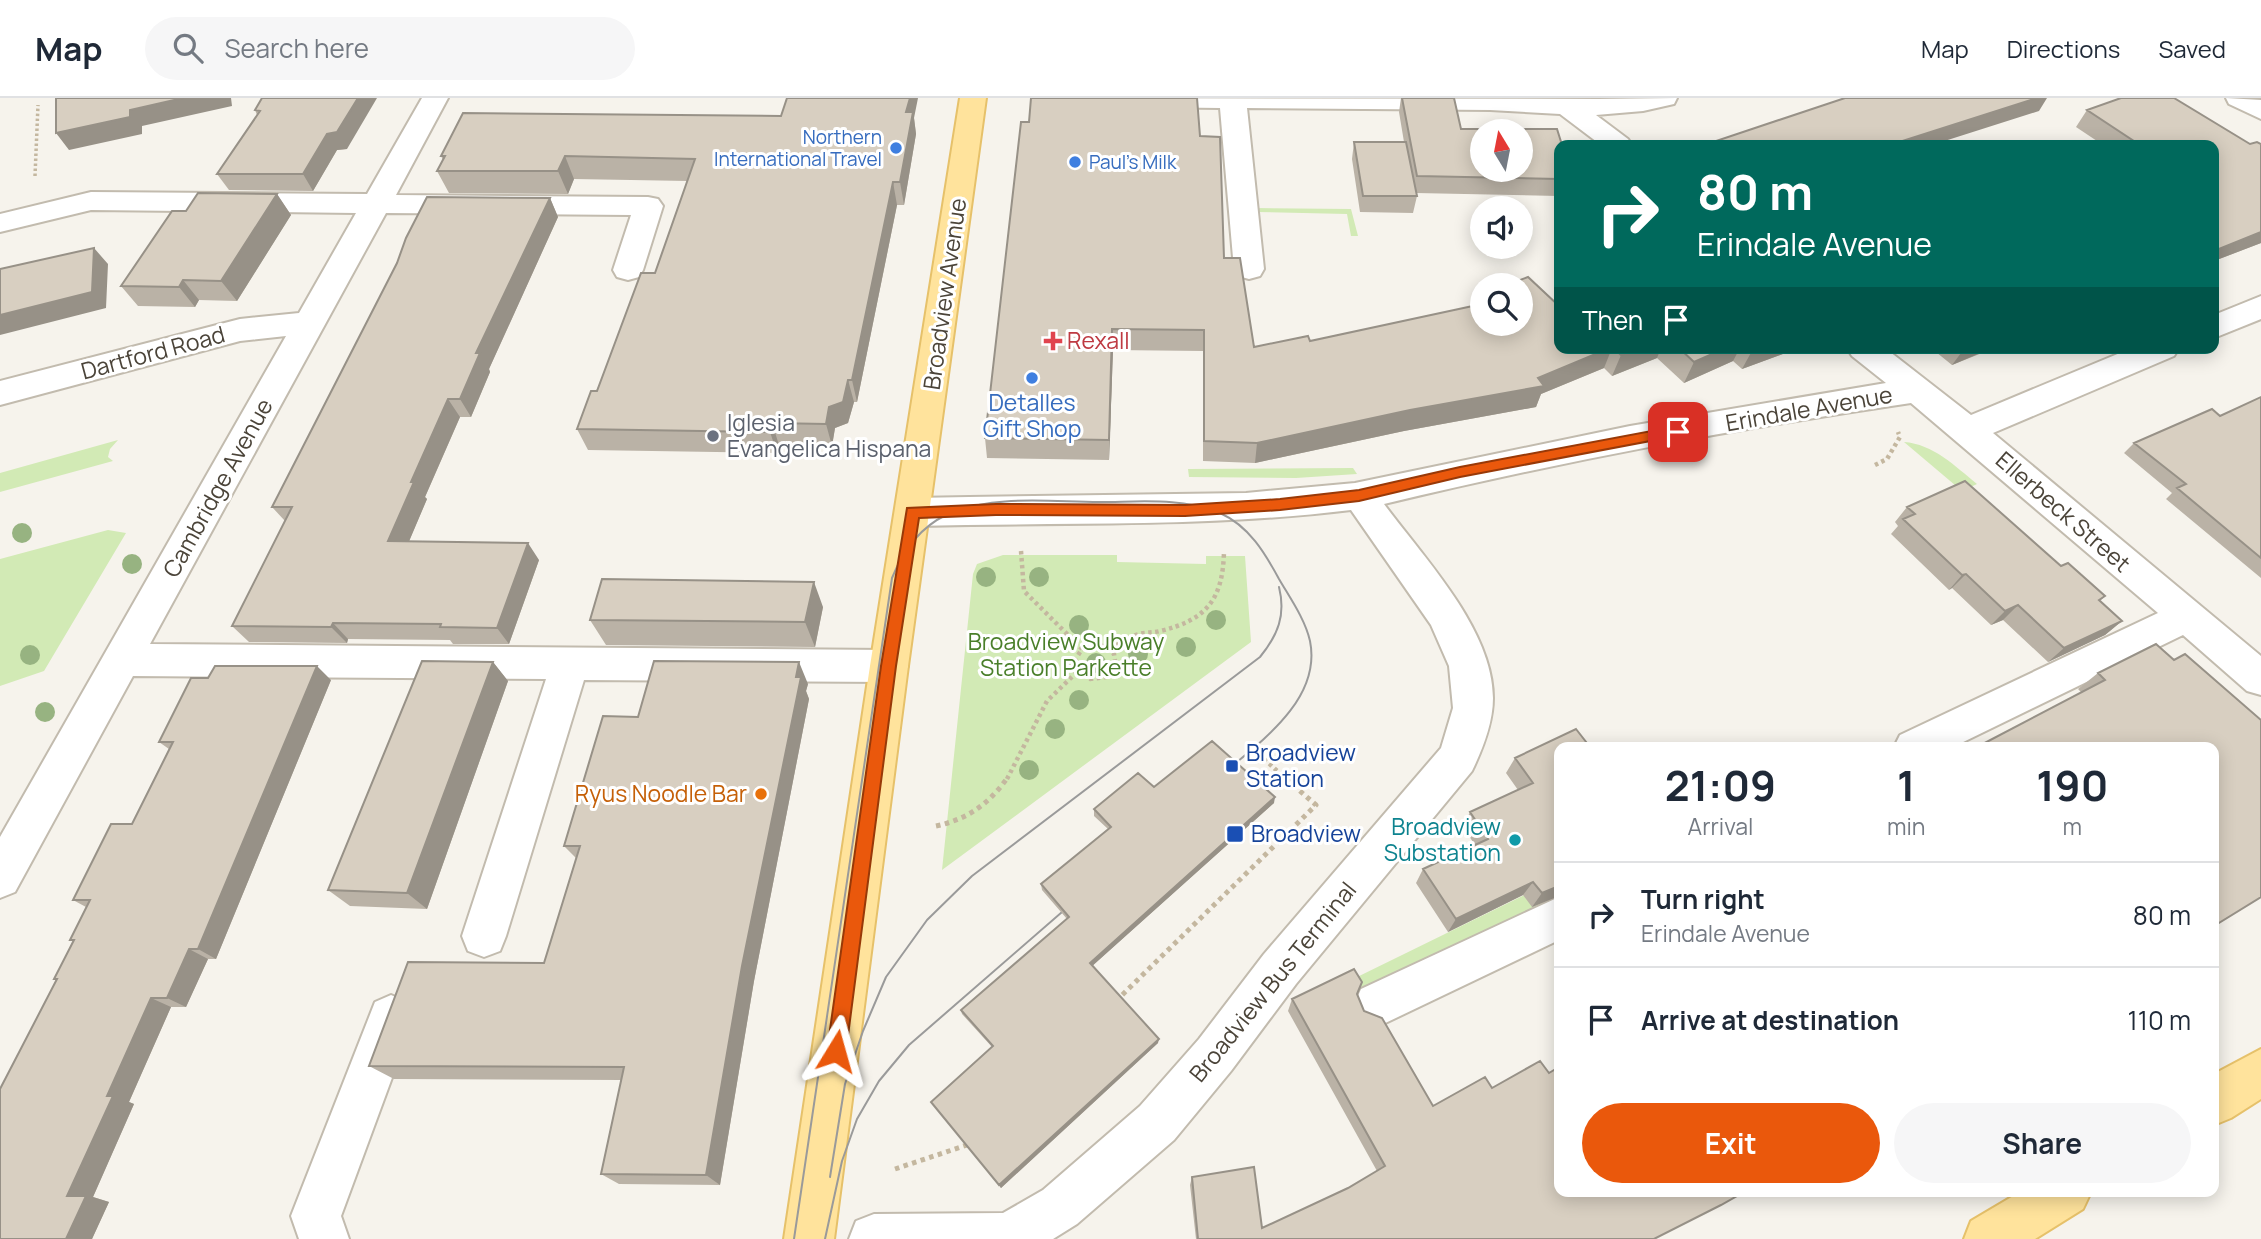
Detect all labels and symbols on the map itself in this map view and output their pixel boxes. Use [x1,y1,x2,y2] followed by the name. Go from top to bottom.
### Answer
[1470,119,1533,182] north arrow
[714,124,882,172] place label: Northern International Travel
[888,140,904,156] marker: Northern International Travel
[1089,149,1177,175] place label: Paul's Milk
[1067,154,1083,170] marker: Paul's Milk
[915,196,973,392] street label: Broadview Avenue
[77,317,228,387] street label: Dartford Road
[1067,324,1130,356] place label: Rexall
[1045,333,1061,349] marker: Rexall
[1024,370,1040,386] marker: Detalles Gift Shop
[1723,378,1895,438] street label: Erindale Avenue
[983,386,1081,444] place label: Detalles Gift Shop
[155,392,280,583] street label: Cambridge Avenue
[1648,402,1708,462] pin
[727,406,931,464] place label: Iglesia Evangelica Hispana
[705,428,721,444] marker: Iglesia Evangelica Hispana
[1989,444,2138,579] street label: Ellerbeck Street
[968,625,1164,683] park label: Broadview Subway Station Parkette
[1246,736,1356,794] place label: Broadview Station
[1224,758,1240,774] marker: Broadview Station
[575,777,747,809] place label: Ryus Noodle Bar
[753,786,769,802] marker: Ryus Noodle Bar
[1384,810,1501,868] place label: Broadview Substation
[1251,817,1361,849] place label: Broadview
[1225,824,1245,844] marker: Broadview
[1507,832,1523,848] marker: Broadview Substation
[1181,874,1363,1088] street label: Broadview Bus Terminal
[799,1014,873,1088] position arrow

